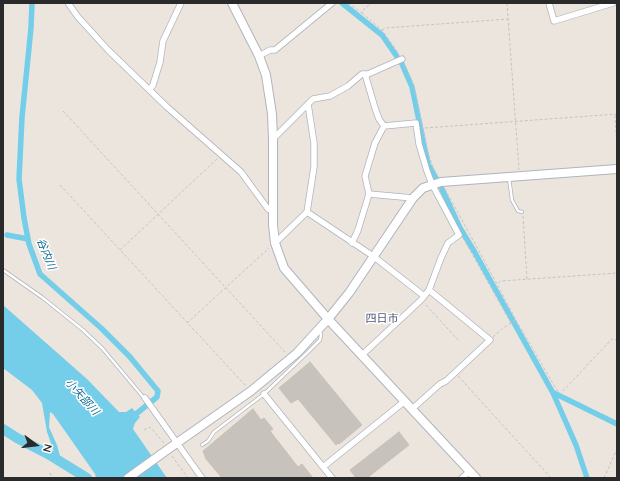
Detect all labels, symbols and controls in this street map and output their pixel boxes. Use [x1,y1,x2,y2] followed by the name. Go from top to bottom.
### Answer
[34,236,58,272] water label: 谷内川
[366,312,398,326] district label: 四日市
[62,376,102,418] water label: 小矢部川
[16,425,56,465] north arrow
[40,442,55,454] text: N

